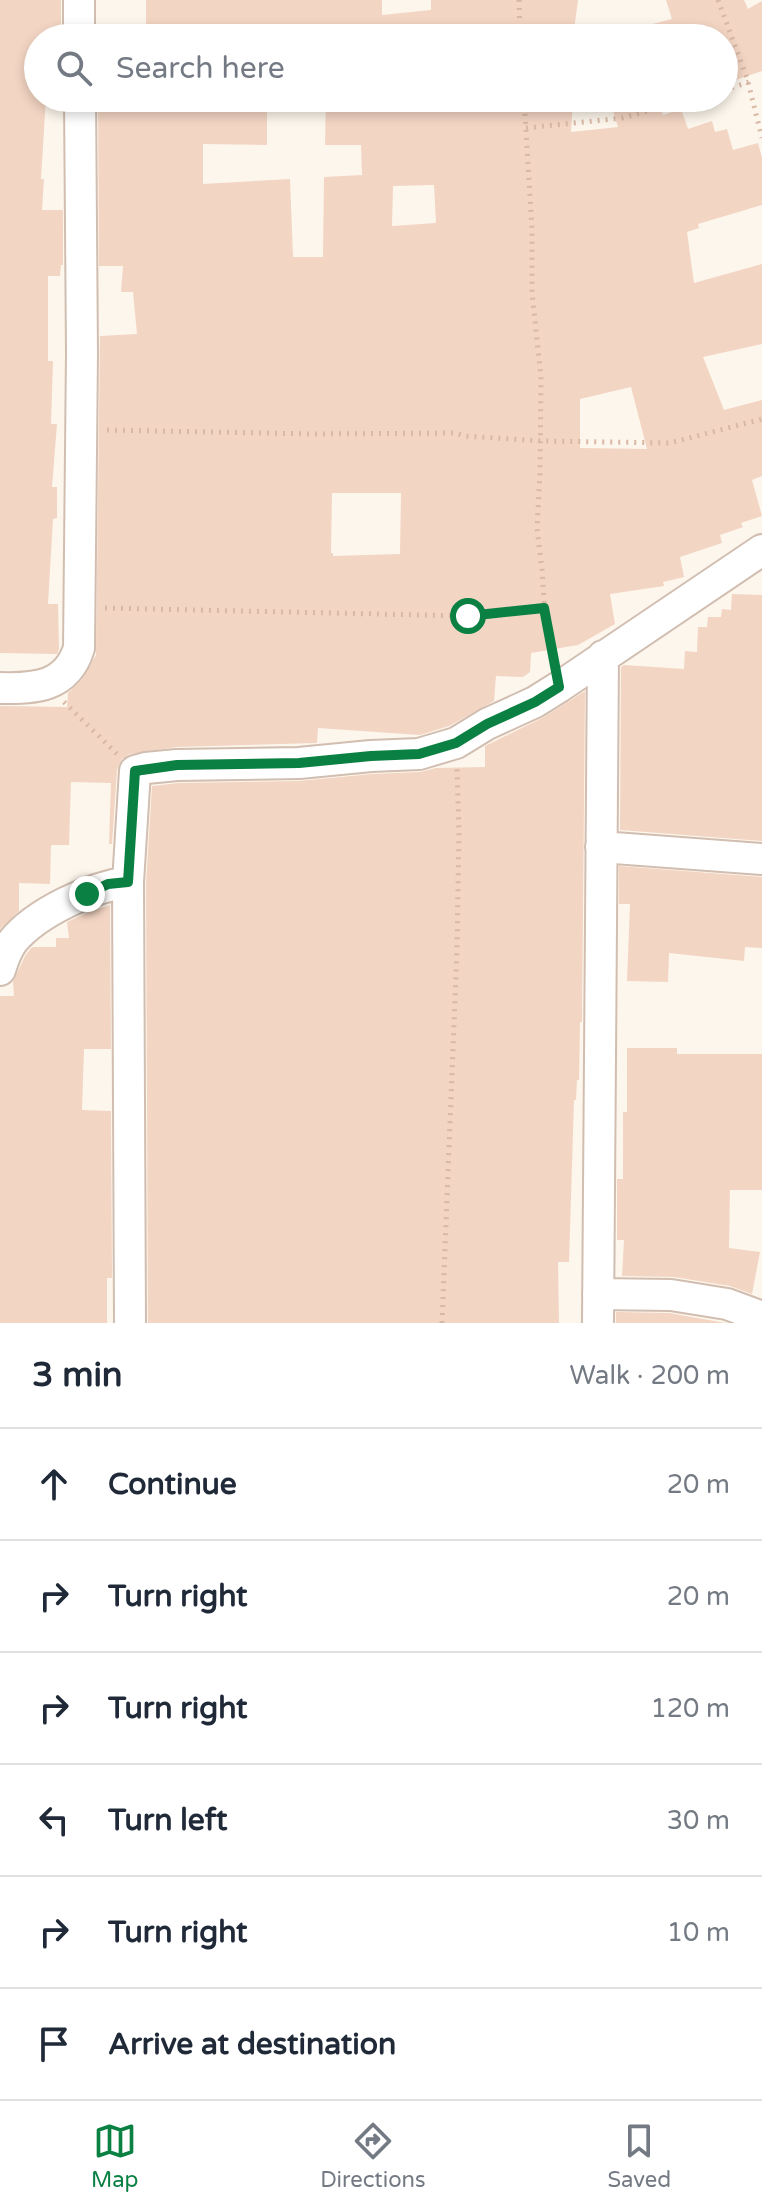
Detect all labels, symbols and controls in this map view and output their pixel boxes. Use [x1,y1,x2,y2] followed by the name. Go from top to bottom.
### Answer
[24,24,738,112] search box
[52,46,96,90] icon: search
[116,50,285,87] text: Search here
[450,598,486,634] route start
[69,876,105,912] route end
[32,1355,123,1396] text: 3 min
[570,1360,730,1391] text: Walk · 200 m
[32,1462,76,1506] icon: ahead
[108,1466,237,1503] text: Continue
[667,1469,730,1500] text: 20 m
[32,1574,76,1618] icon: right
[108,1578,248,1615] text: Turn right
[667,1581,730,1612] text: 20 m
[32,1686,76,1730] icon: right
[108,1690,248,1727] text: Turn right
[650,1693,730,1724] text: 120 m
[32,1798,76,1842] icon: left
[108,1802,227,1839] text: Turn left
[667,1805,730,1836] text: 30 m
[32,1910,76,1954] icon: right
[108,1914,248,1951] text: Turn right
[667,1917,730,1948] text: 10 m
[32,2022,76,2066] icon: arrive
[108,2026,396,2063] text: Arrive at destination
[91,2119,138,2193] tab: Map
[320,2119,426,2193] tab: Directions
[607,2119,671,2193] tab: Saved

